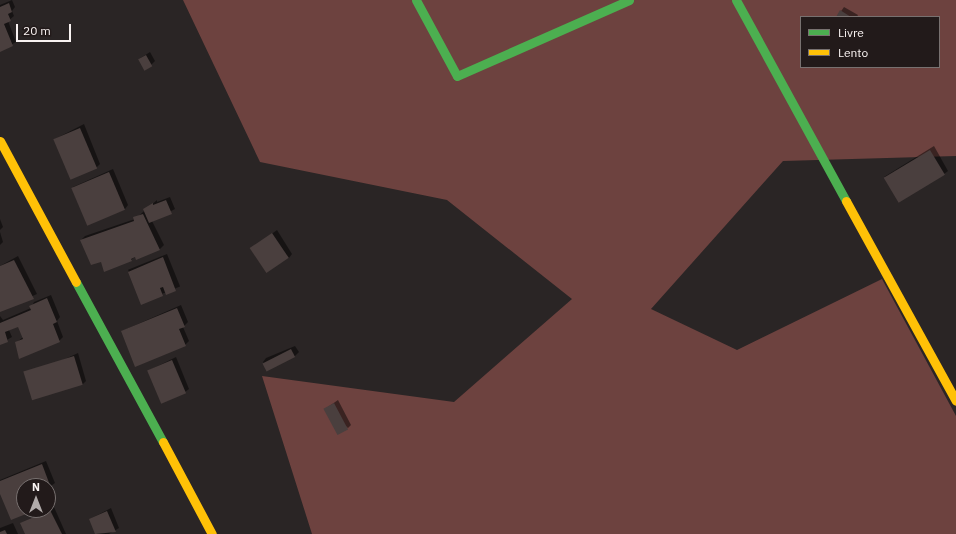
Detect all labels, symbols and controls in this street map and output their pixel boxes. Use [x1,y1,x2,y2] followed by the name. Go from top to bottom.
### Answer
[18,16,73,42] scale bar
[800,16,940,68] legend
[23,23,51,38] text: 20 m
[838,25,864,40] text: Livre
[838,45,868,60] text: Lento
[16,478,56,518] north arrow
[32,480,40,494] text: N

